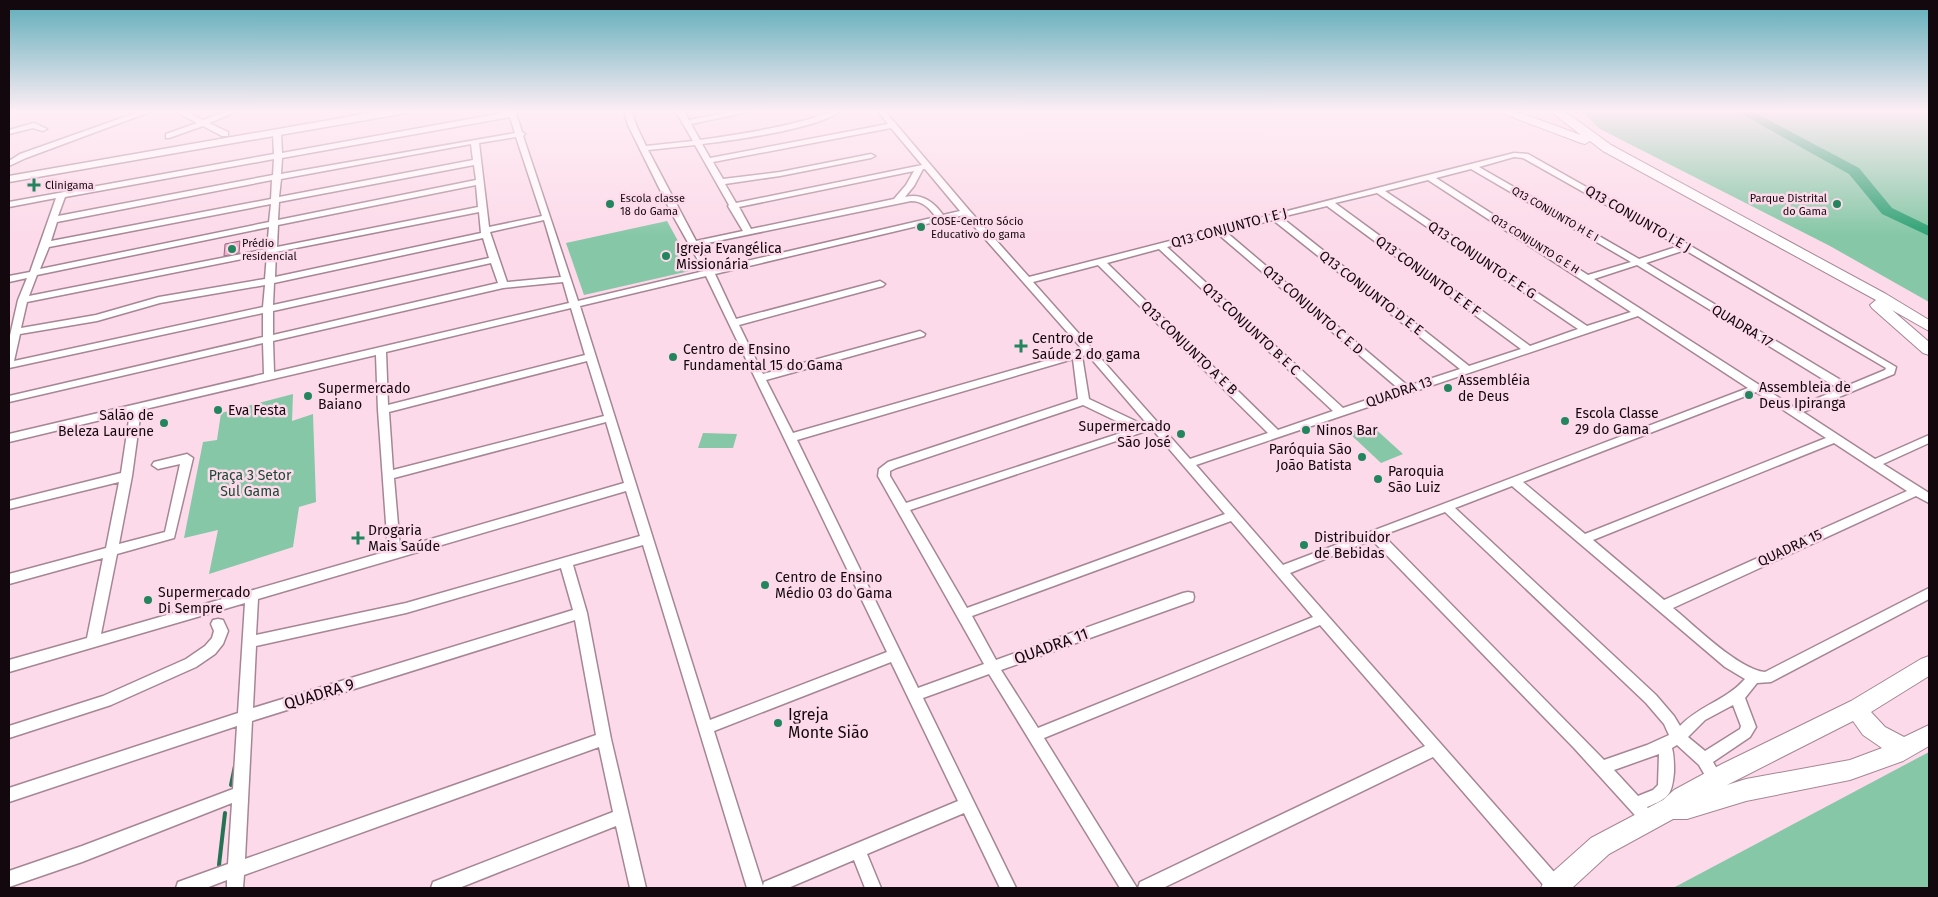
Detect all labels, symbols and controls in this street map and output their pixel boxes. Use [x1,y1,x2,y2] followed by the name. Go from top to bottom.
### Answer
[27,178,41,192] marker: Clinigama
[45,179,94,192] place label: Clinigama
[1582,182,1694,256] street label: Q13 CONJUNTO I E J
[1509,184,1601,244] street label: Q13 CONJUNTO H E I
[620,192,685,218] place label: Escola classe 18 do Gama
[1750,192,1827,218] place label: Parque Distrital do Gama
[604,198,616,210] marker: Escola classe 18 do Gama
[1831,198,1843,210] marker: Parque Distrital do Gama
[1169,204,1289,252] street label: Q13 CONJUNTO I E J
[1488,212,1582,276] street label: Q13 CONJUNTO G E H
[931,215,1025,241] place label: COSE-Centro Sócio Educativo do gama
[1425,217,1539,303] street label: Q13 CONJUNTO F E G
[915,221,927,233] marker: COSE-Centro Sócio Educativo do gama
[1372,232,1484,320] street label: Q13 CONJUNTO E E F
[242,237,297,263] place label: Prédio residencial
[676,240,782,273] place label: Igreja Evangélica Missionária
[226,243,238,255] marker: Prédio residencial
[1315,247,1427,339] street label: Q13 CONJUNTO D E E
[660,250,672,262] marker: Igreja Evangélica Missionária
[1259,262,1367,358] street label: Q13 CONJUNTO C E D
[1199,279,1304,379] street label: Q13 CONJUNTO B E C
[1137,298,1241,398] street label: Q13 CONJUNTO A E B
[1708,301,1776,351] street label: QUADRA 17
[1032,330,1140,363] place label: Centro de Saúde 2 do gama
[1014,339,1028,353] marker: Centro de Saúde 2 do gama
[683,341,843,374] place label: Centro de Ensino Fundamental 15 do Gama
[667,351,679,363] marker: Centro de Ensino Fundamental 15 do Gama
[1458,372,1530,405] place label: Assembléia de Deus
[1364,373,1434,411] street label: QUADRA 13
[1759,379,1851,412] place label: Assembleia de Deus Ipiranga
[318,380,410,413] place label: Supermercado Baiano
[1442,382,1454,394] marker: Assembléia de Deus
[1743,389,1755,401] marker: Assembleia de Deus Ipiranga
[302,390,314,402] marker: Supermercado Baiano
[228,402,286,419] place label: Eva Festa
[212,404,224,416] marker: Eva Festa
[1575,405,1659,438] place label: Escola Classe 29 do Gama
[58,407,154,440] place label: Salão de Beleza Laurene
[1559,415,1571,427] marker: Escola Classe 29 do Gama
[158,417,170,429] marker: Salão de Beleza Laurene
[1079,418,1171,451] place label: Supermercado São José
[1316,422,1378,439] place label: Ninos Bar
[1300,424,1312,436] marker: Ninos Bar
[1175,428,1187,440] marker: Supermercado São José
[1269,441,1352,474] place label: Paróquia São João Batista
[1356,451,1368,463] marker: Paróquia São João Batista
[1388,463,1444,496] place label: Paroquia São Luiz
[209,467,292,500] park label: Praça 3 Setor Sul Gama
[1372,473,1384,485] marker: Paroquia São Luiz
[368,522,440,555] place label: Drogaria Mais Saúde
[1755,526,1825,570] street label: QUADRA 15
[1314,529,1391,562] place label: Distribuidor de Bebidas
[352,532,364,544] marker: Drogaria Mais Saúde
[1298,539,1310,551] marker: Distribuidor de Bebidas
[775,569,892,602] place label: Centro de Ensino Médio 03 do Gama
[759,579,771,591] marker: Centro de Ensino Médio 03 do Gama
[158,584,250,617] place label: Supermercado Di Sempre
[142,594,154,606] marker: Supermercado Di Sempre
[1011,624,1091,668] street label: QUADRA 11
[282,674,356,714] street label: QUADRA 9
[788,705,869,742] place label: Igreja Monte Sião
[772,717,784,729] marker: Igreja Monte Sião

